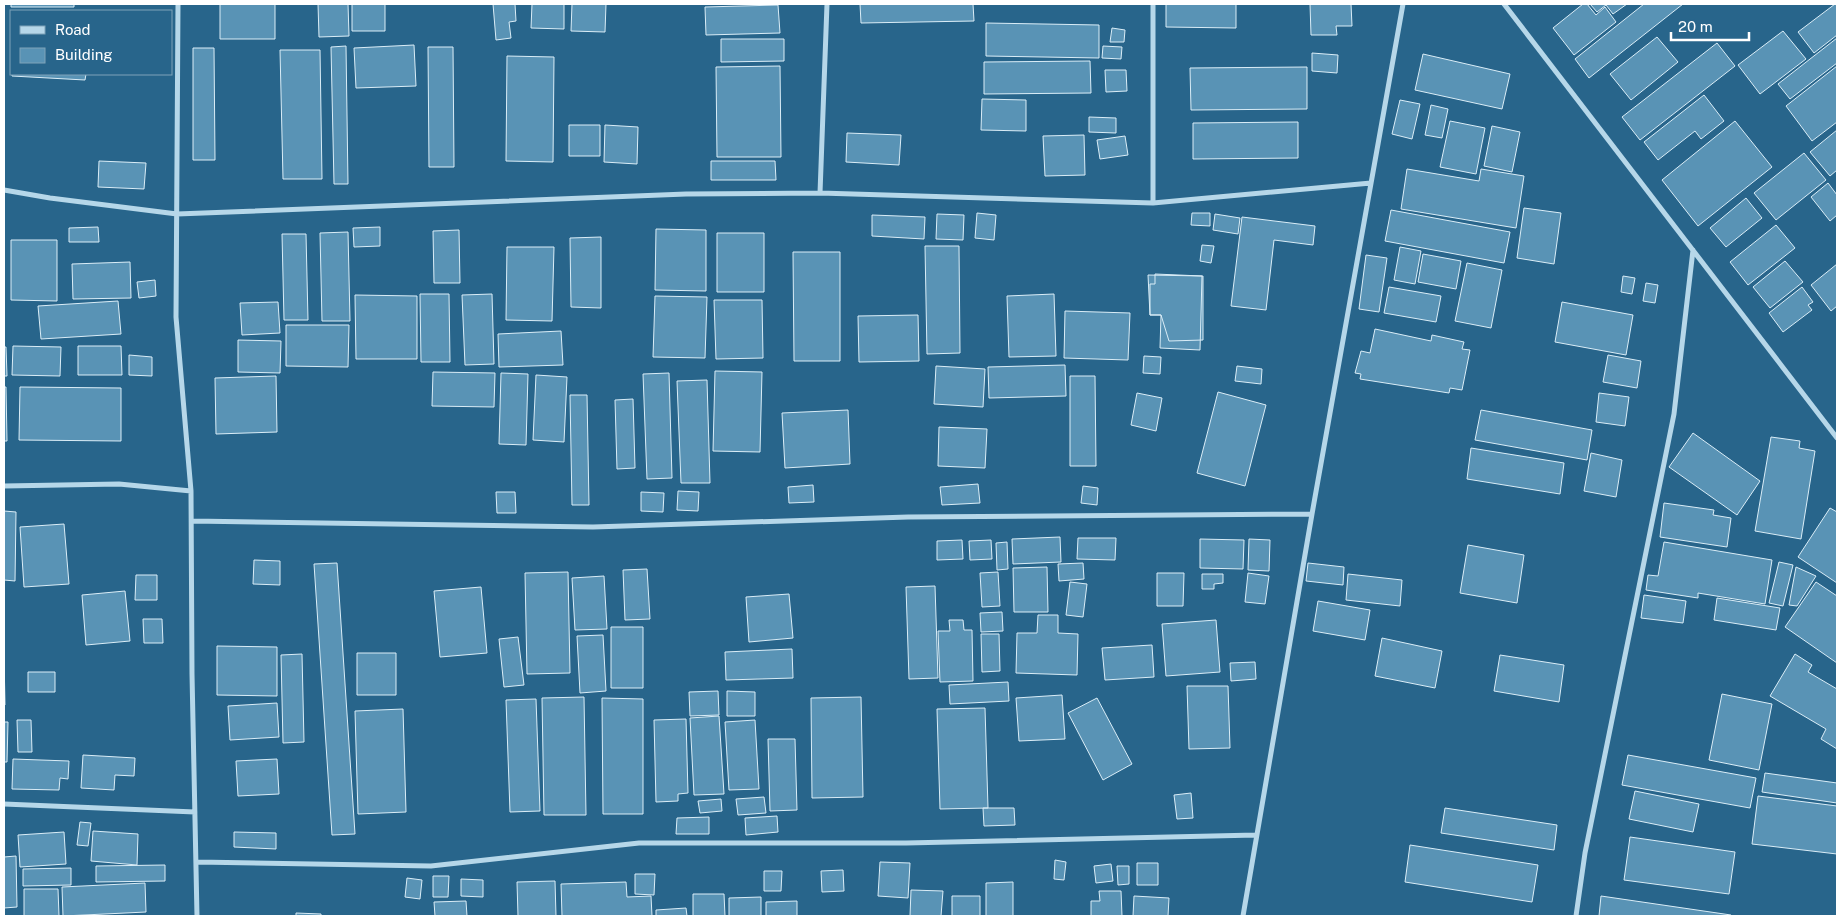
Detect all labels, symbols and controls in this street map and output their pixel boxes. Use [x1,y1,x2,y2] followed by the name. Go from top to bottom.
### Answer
[10,10,172,75] legend
[1671,10,1748,42] scale bar
[1678,18,1713,35] text: 20 m
[55,21,91,38] text: Road
[55,46,113,63] text: Building

